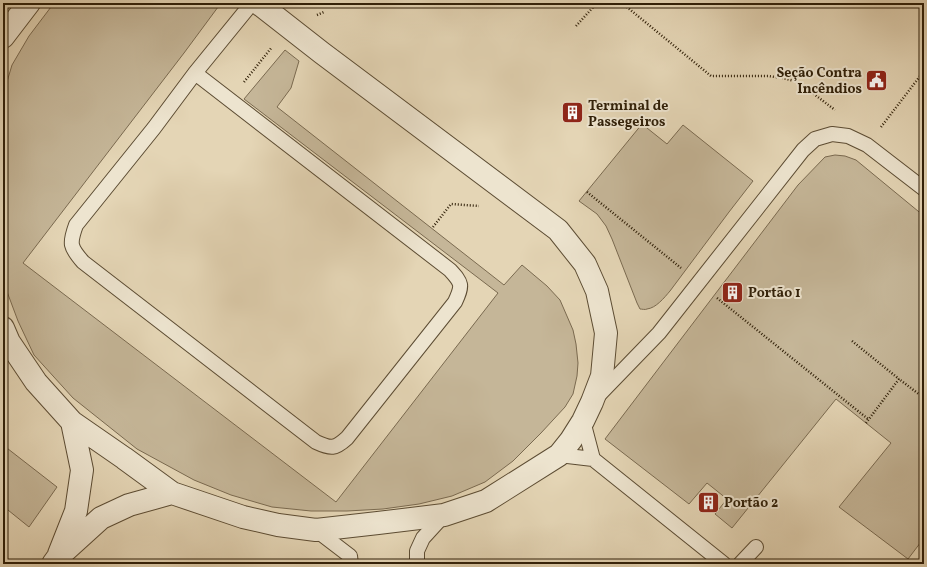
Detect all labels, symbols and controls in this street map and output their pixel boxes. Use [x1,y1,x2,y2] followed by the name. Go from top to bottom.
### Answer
[776,64,862,99] place label: Seção Contra Incêndios
[864,67,890,93] public building icon: Seção Contra Incêndios
[588,97,668,132] place label: Terminal de Passegeiros
[559,100,585,126] building icon: Terminal de Passegeiros
[720,279,746,305] building icon: Portão 1
[748,284,801,303] place label: Portão 1
[695,489,721,515] building icon: Portão 2
[724,494,778,513] place label: Portão 2

